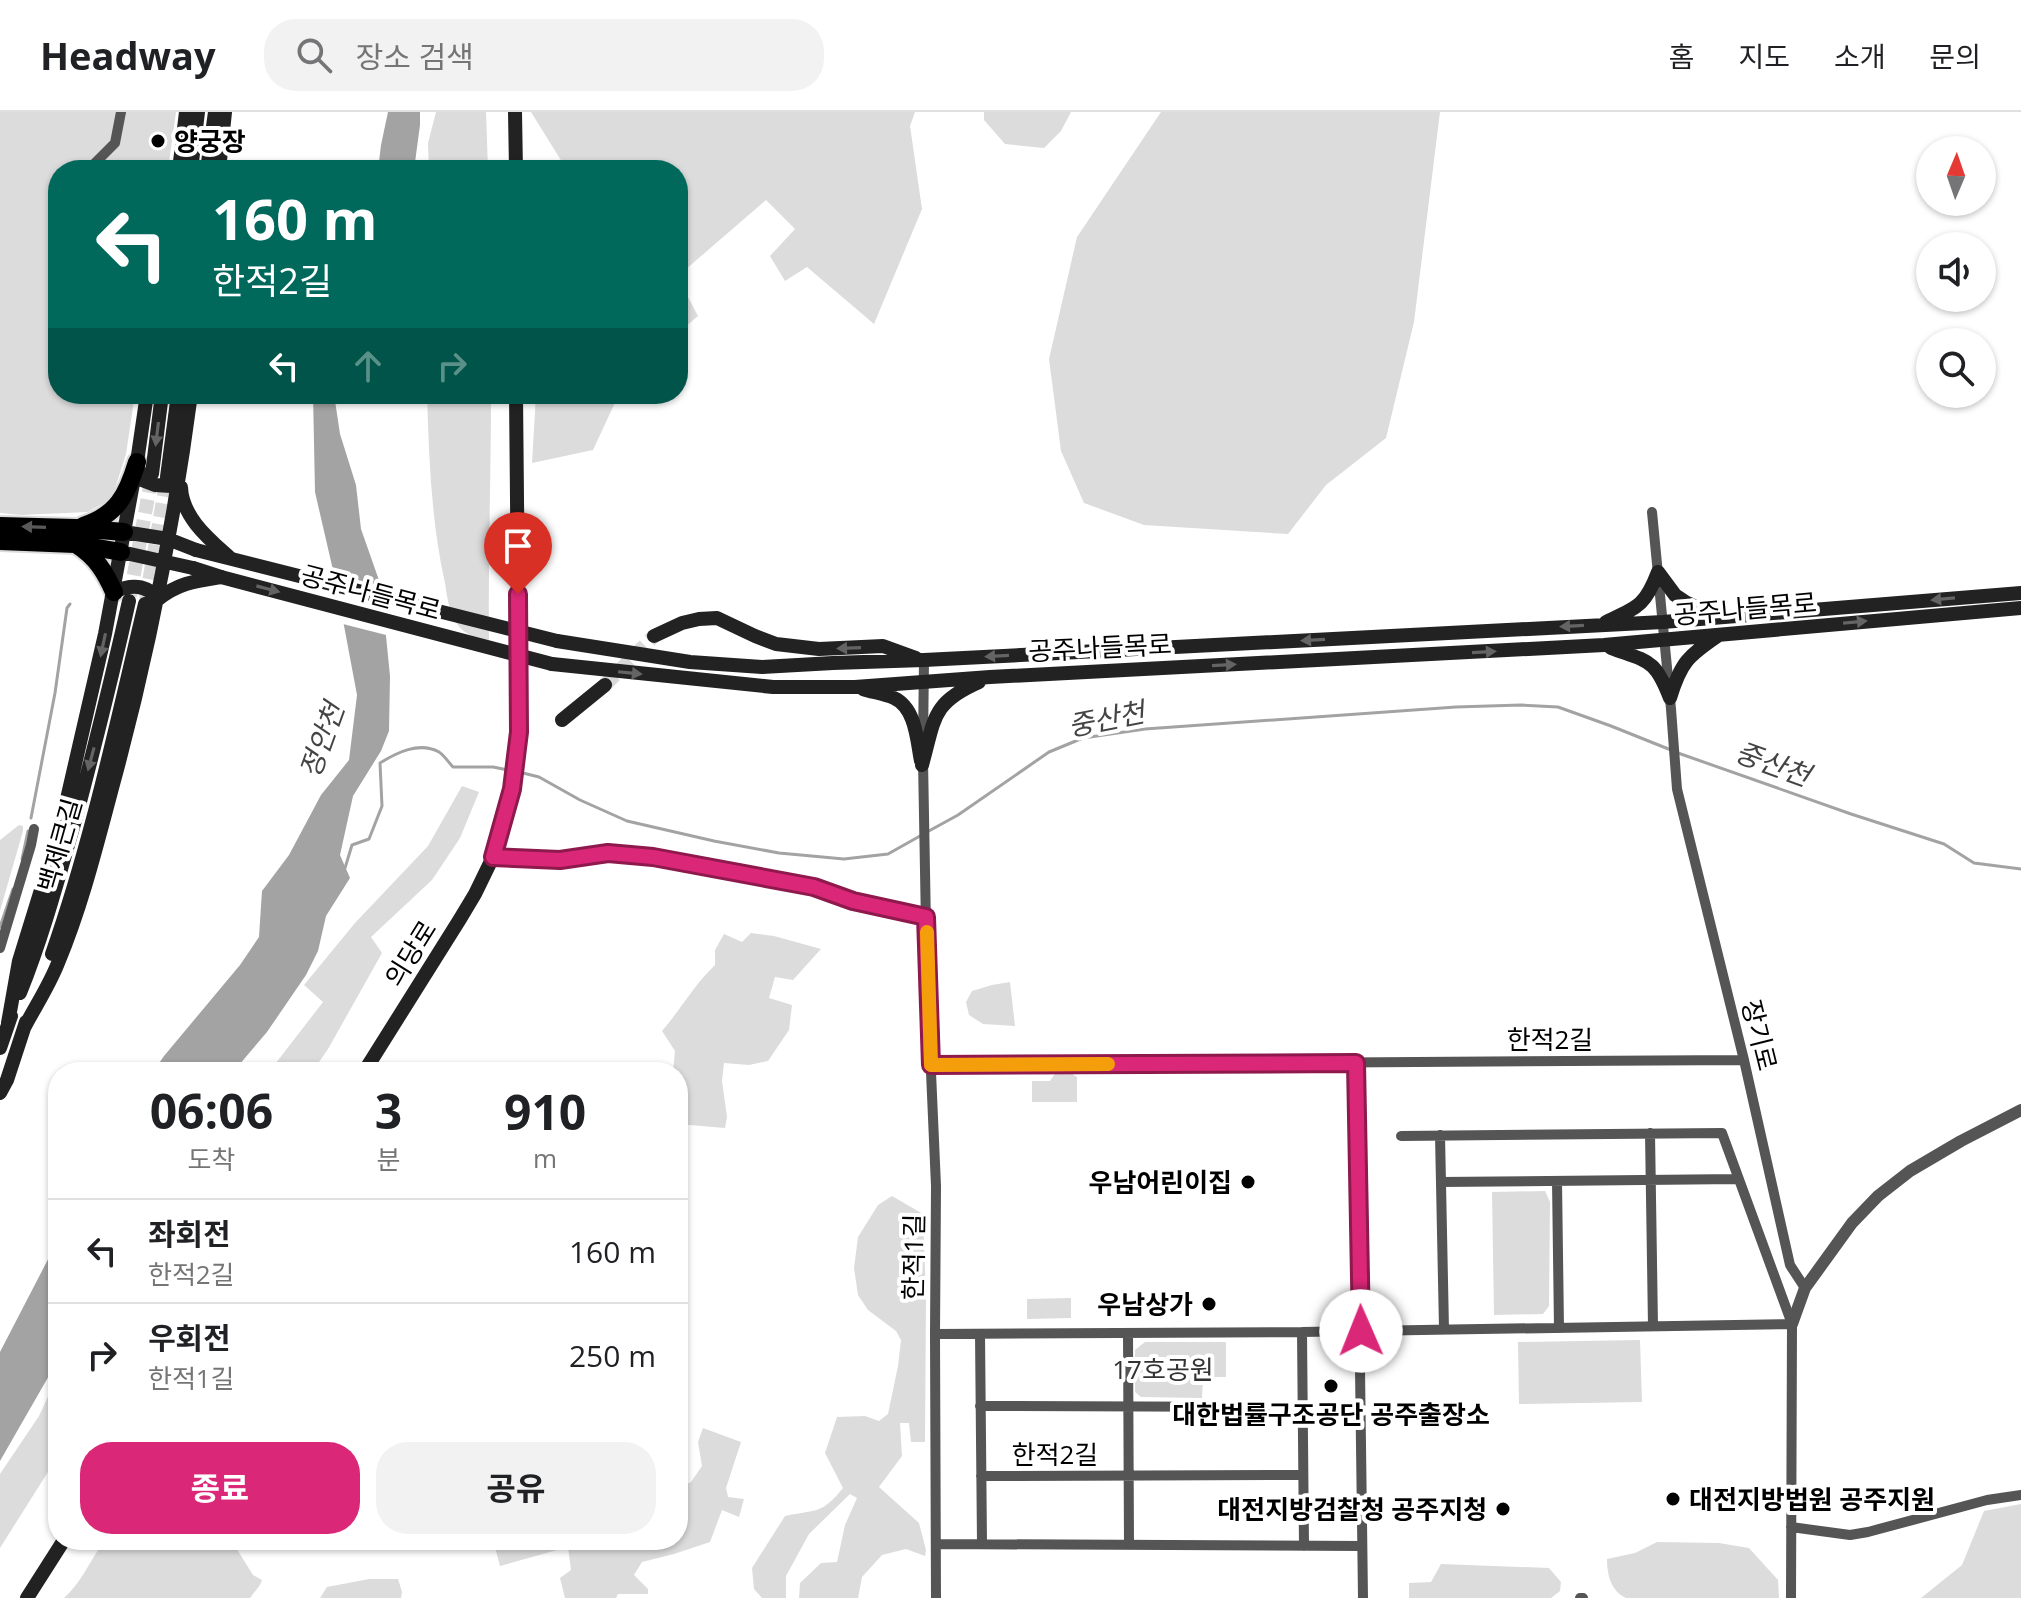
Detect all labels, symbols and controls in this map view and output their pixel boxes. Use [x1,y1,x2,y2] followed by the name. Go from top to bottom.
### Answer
[264,19,824,91] search box
[40,29,216,81] text: Headway
[292,33,336,77] icon: search
[356,36,474,77] text: 장소 검색
[1669,37,1694,75] text: 홈
[1738,37,1790,75] text: 지도
[1834,37,1885,75] text: 소개
[1929,37,1981,75] text: 문의
[174,123,246,159] place label: 양궁장
[149,132,167,150] marker: 양궁장
[1916,136,1996,216] north arrow
[1916,136,1996,408] map controls
[212,180,378,256] text: 160 m
[80,192,184,296] icon: left
[1916,232,1996,312] button: sound
[212,256,332,305] text: 한적2길
[1916,328,1996,408] button: search
[262,344,306,388] icon: left
[346,344,390,388] icon: ahead
[430,344,474,388] icon: right
[150,422,163,447] one-way arrow
[484,512,552,594] pin
[21,521,46,533] one-way arrow
[496,524,540,568] icon: arrive
[297,556,445,628] street label: 공주나들목로
[255,584,280,596] one-way arrow
[1672,584,1818,632] street label: 공주나들목로
[1930,593,1955,606] one-way arrow
[1843,615,1868,628] one-way arrow
[1559,620,1584,633] one-way arrow
[1027,625,1173,669] street label: 공주나들목로
[96,633,109,658] one-way arrow
[1300,634,1325,647] one-way arrow
[836,641,861,654] one-way arrow
[1472,645,1497,658] one-way arrow
[984,650,1009,663] one-way arrow
[1212,658,1237,671] one-way arrow
[618,666,643,679] one-way arrow
[1064,691,1151,744] water label: 중산천
[290,694,353,783] water label: 정안천
[1730,732,1819,795] water label: 중산천
[85,746,97,771] one-way arrow
[29,794,89,896] street label: 백제큰길
[376,913,444,993] street label: 의당로
[1734,996,1786,1074] street label: 장기로
[1507,1021,1593,1057] street label: 한적2길
[150,1078,273,1143] text: 06:06
[375,1078,402,1143] text: 3
[504,1079,586,1144] text: 910
[533,1140,557,1176] text: m
[187,1141,235,1177] text: 도착
[377,1141,401,1177] text: 분
[1088,1164,1232,1200] place label: 우남어린이집
[1239,1173,1257,1191] marker: 우남어린이집
[148,1213,231,1254] text: 좌회전
[894,1213,932,1301] street label: 한적1길
[80,1229,124,1273] icon: left
[569,1231,656,1272] text: 160 m
[148,1256,235,1292] text: 한적2길
[1097,1286,1193,1322] place label: 우남상가
[1319,1289,1403,1373] position arrow
[1200,1295,1218,1313] marker: 우남상가
[148,1317,231,1358] text: 우회전
[80,1333,124,1377] icon: right
[569,1335,656,1376] text: 250 m
[1112,1351,1214,1387] park label: 17호공원
[148,1360,235,1396] text: 한적1길
[1322,1377,1340,1395] marker: 대한법률구조공단 공주출장소
[1172,1396,1490,1432] place label: 대한법률구조공단 공주출장소
[1012,1436,1098,1472] street label: 한적2길
[80,1442,360,1534] button: 종료
[376,1442,656,1534] button: 공유
[1689,1481,1935,1517] place label: 대전지방법원 공주지원
[1664,1490,1682,1508] marker: 대전지방법원 공주지원
[1217,1491,1487,1527] place label: 대전지방검찰청 공주지청
[1494,1500,1512,1518] marker: 대전지방검찰청 공주지청

